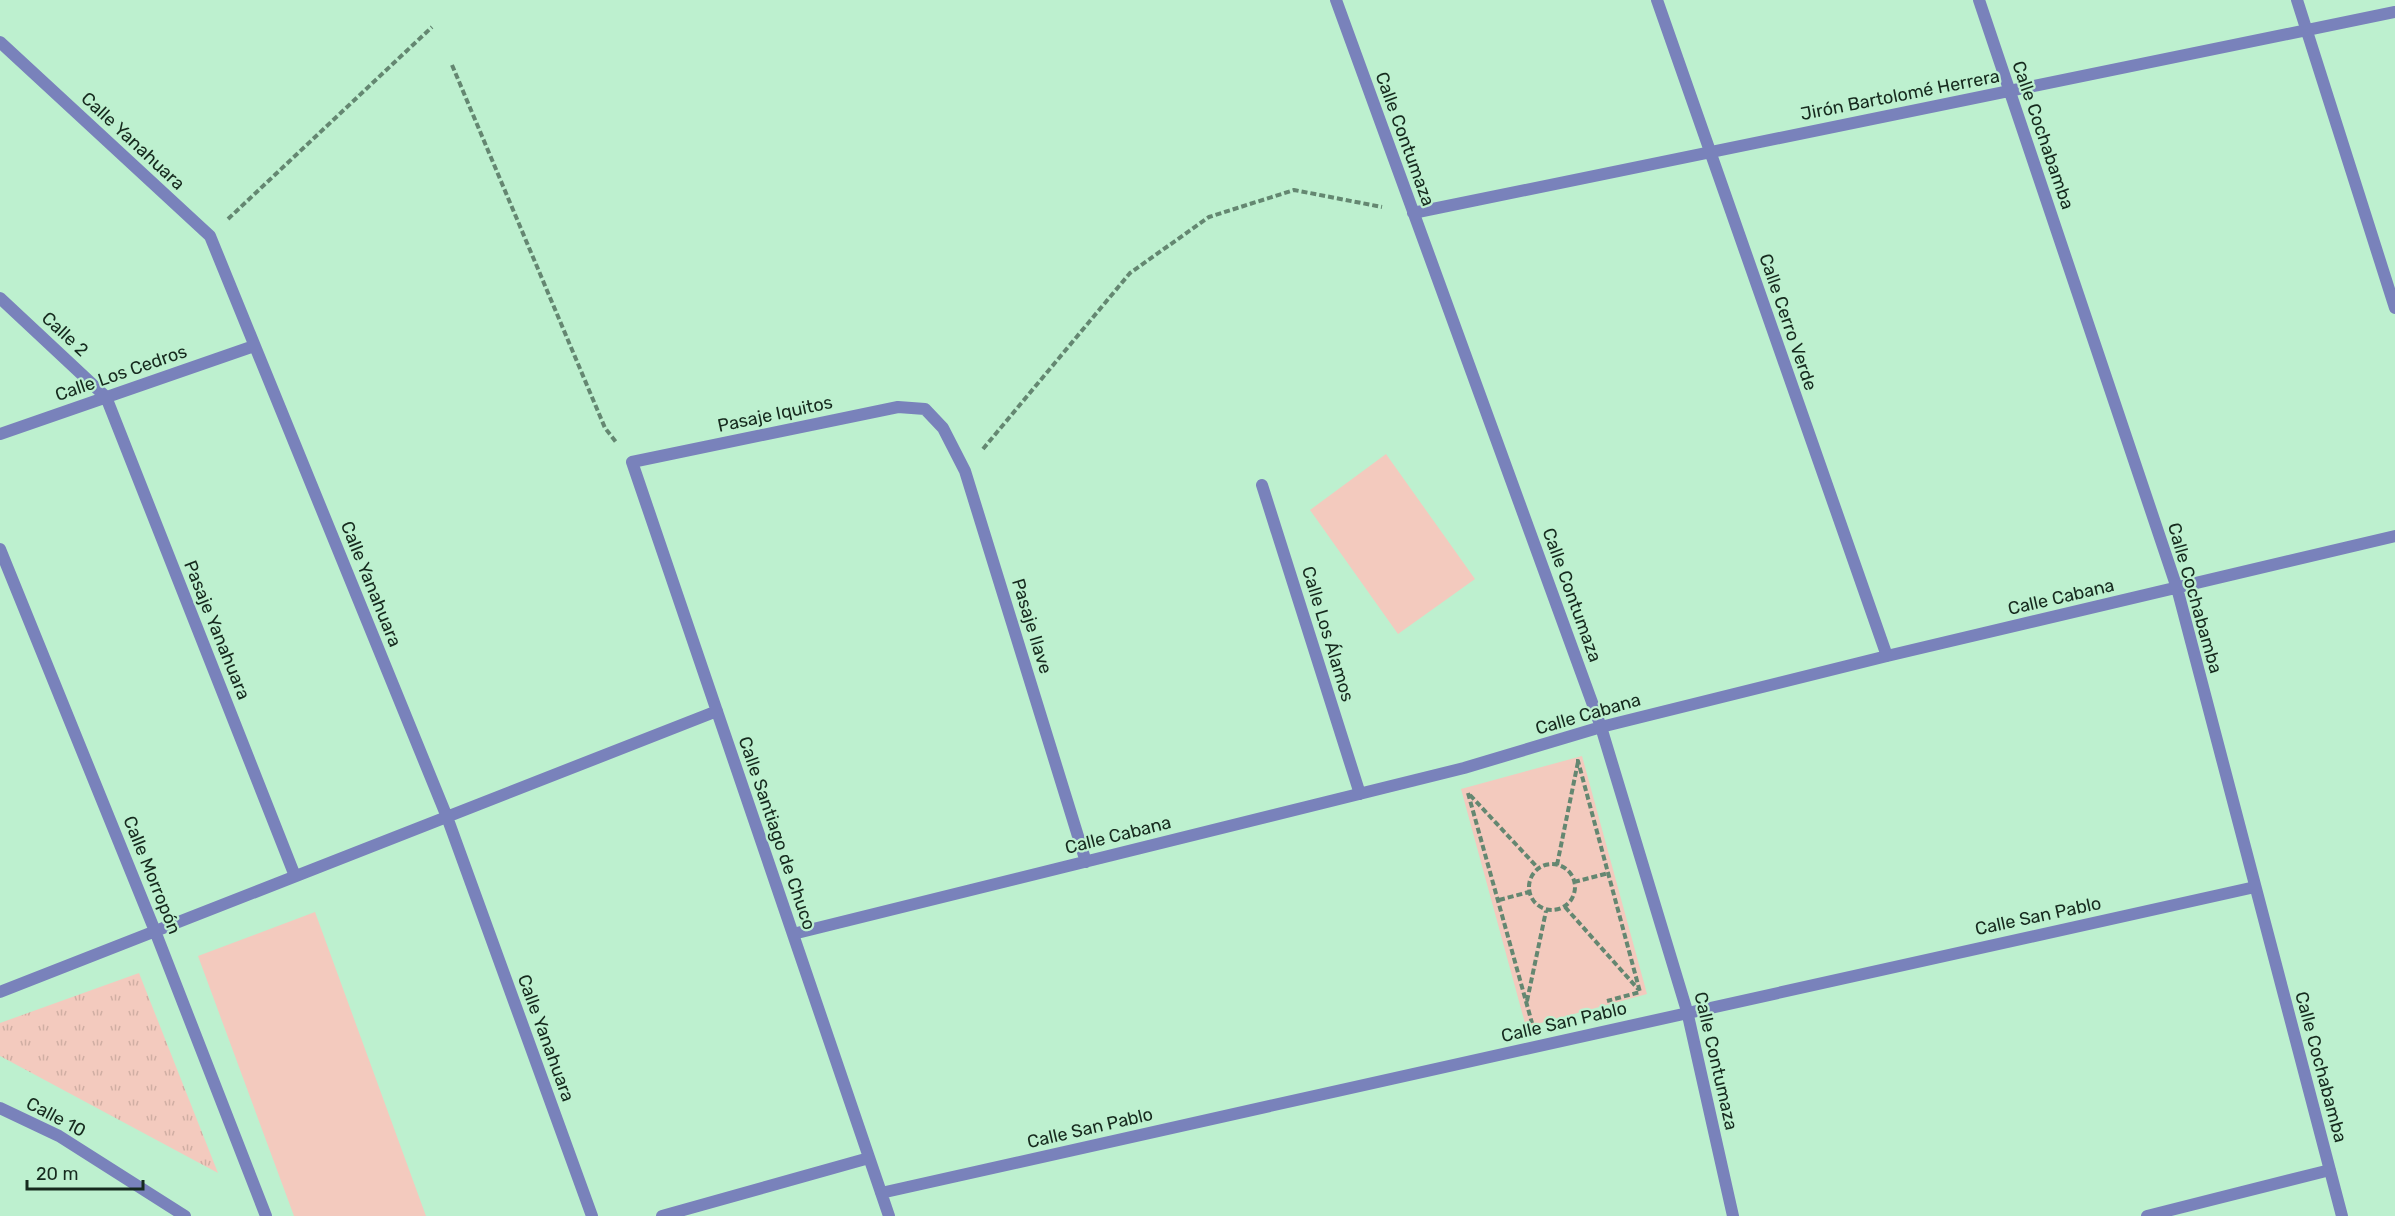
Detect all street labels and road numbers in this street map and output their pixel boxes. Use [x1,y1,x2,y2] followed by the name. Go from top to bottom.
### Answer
[2007,58,2079,212] street label: Calle Cochabamba
[1798,65,2002,125] street label: Jirón Bartolomé Herrera
[1371,69,1439,209] street label: Calle Contumaza
[77,87,189,195] street label: Calle Yanahuara
[1754,251,1822,393] street label: Calle Cerro Verde
[37,307,93,361] street label: Calle 2
[52,340,190,406] street label: Calle Los Cedros
[715,391,835,437] street label: Pasaje Iquitos
[336,518,406,650] street label: Calle Yanahuara
[2163,520,2227,676] street label: Calle Cochabamba
[1538,525,1606,665] street label: Calle Contumaza
[179,557,255,703] street label: Pasaje Yanahuara
[1297,564,1359,704] street label: Calle Los Álamos
[2006,574,2116,620] street label: Calle Cabana
[1007,576,1057,676] street label: Pasaje Ilave
[1533,688,1643,740] street label: Calle Cabana
[734,733,820,933] street label: Calle Santiago de Chuco
[1063,811,1173,859] street label: Calle Cabana
[118,813,186,937] street label: Calle Morropón
[1973,892,2103,940] street label: Calle San Pablo
[513,971,579,1105] street label: Calle Yanahuara
[2290,989,2352,1145] street label: Calle Cochabamba
[1689,990,1743,1132] street label: Calle Contumaza
[1499,997,1629,1047] street label: Calle San Pablo
[22,1092,90,1142] street label: Calle 10
[1025,1103,1155,1153] street label: Calle San Pablo

